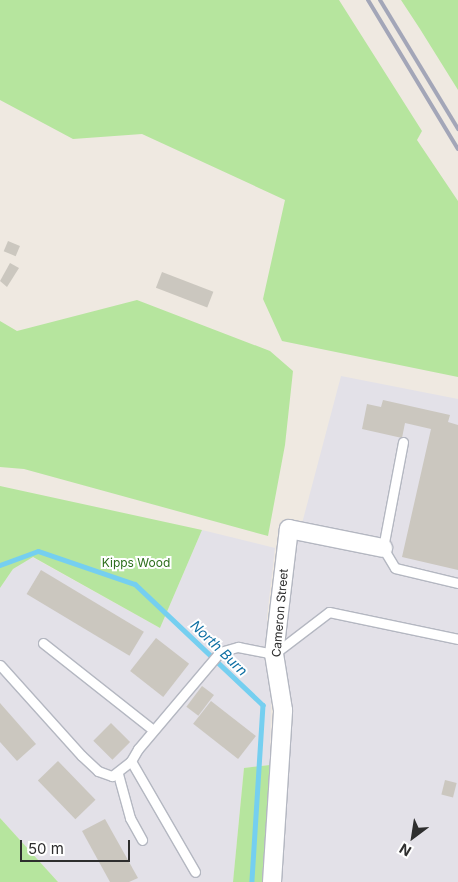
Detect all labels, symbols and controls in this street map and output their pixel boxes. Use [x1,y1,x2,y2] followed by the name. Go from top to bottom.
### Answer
[102,556,170,570] park label: Kipps Wood
[269,568,291,658] street label: Cameron Street
[187,617,251,679] water label: North Burn
[388,812,438,862] north arrow
[22,830,132,862] scale bar
[28,839,64,858] text: 50 m
[396,840,414,860] text: N

